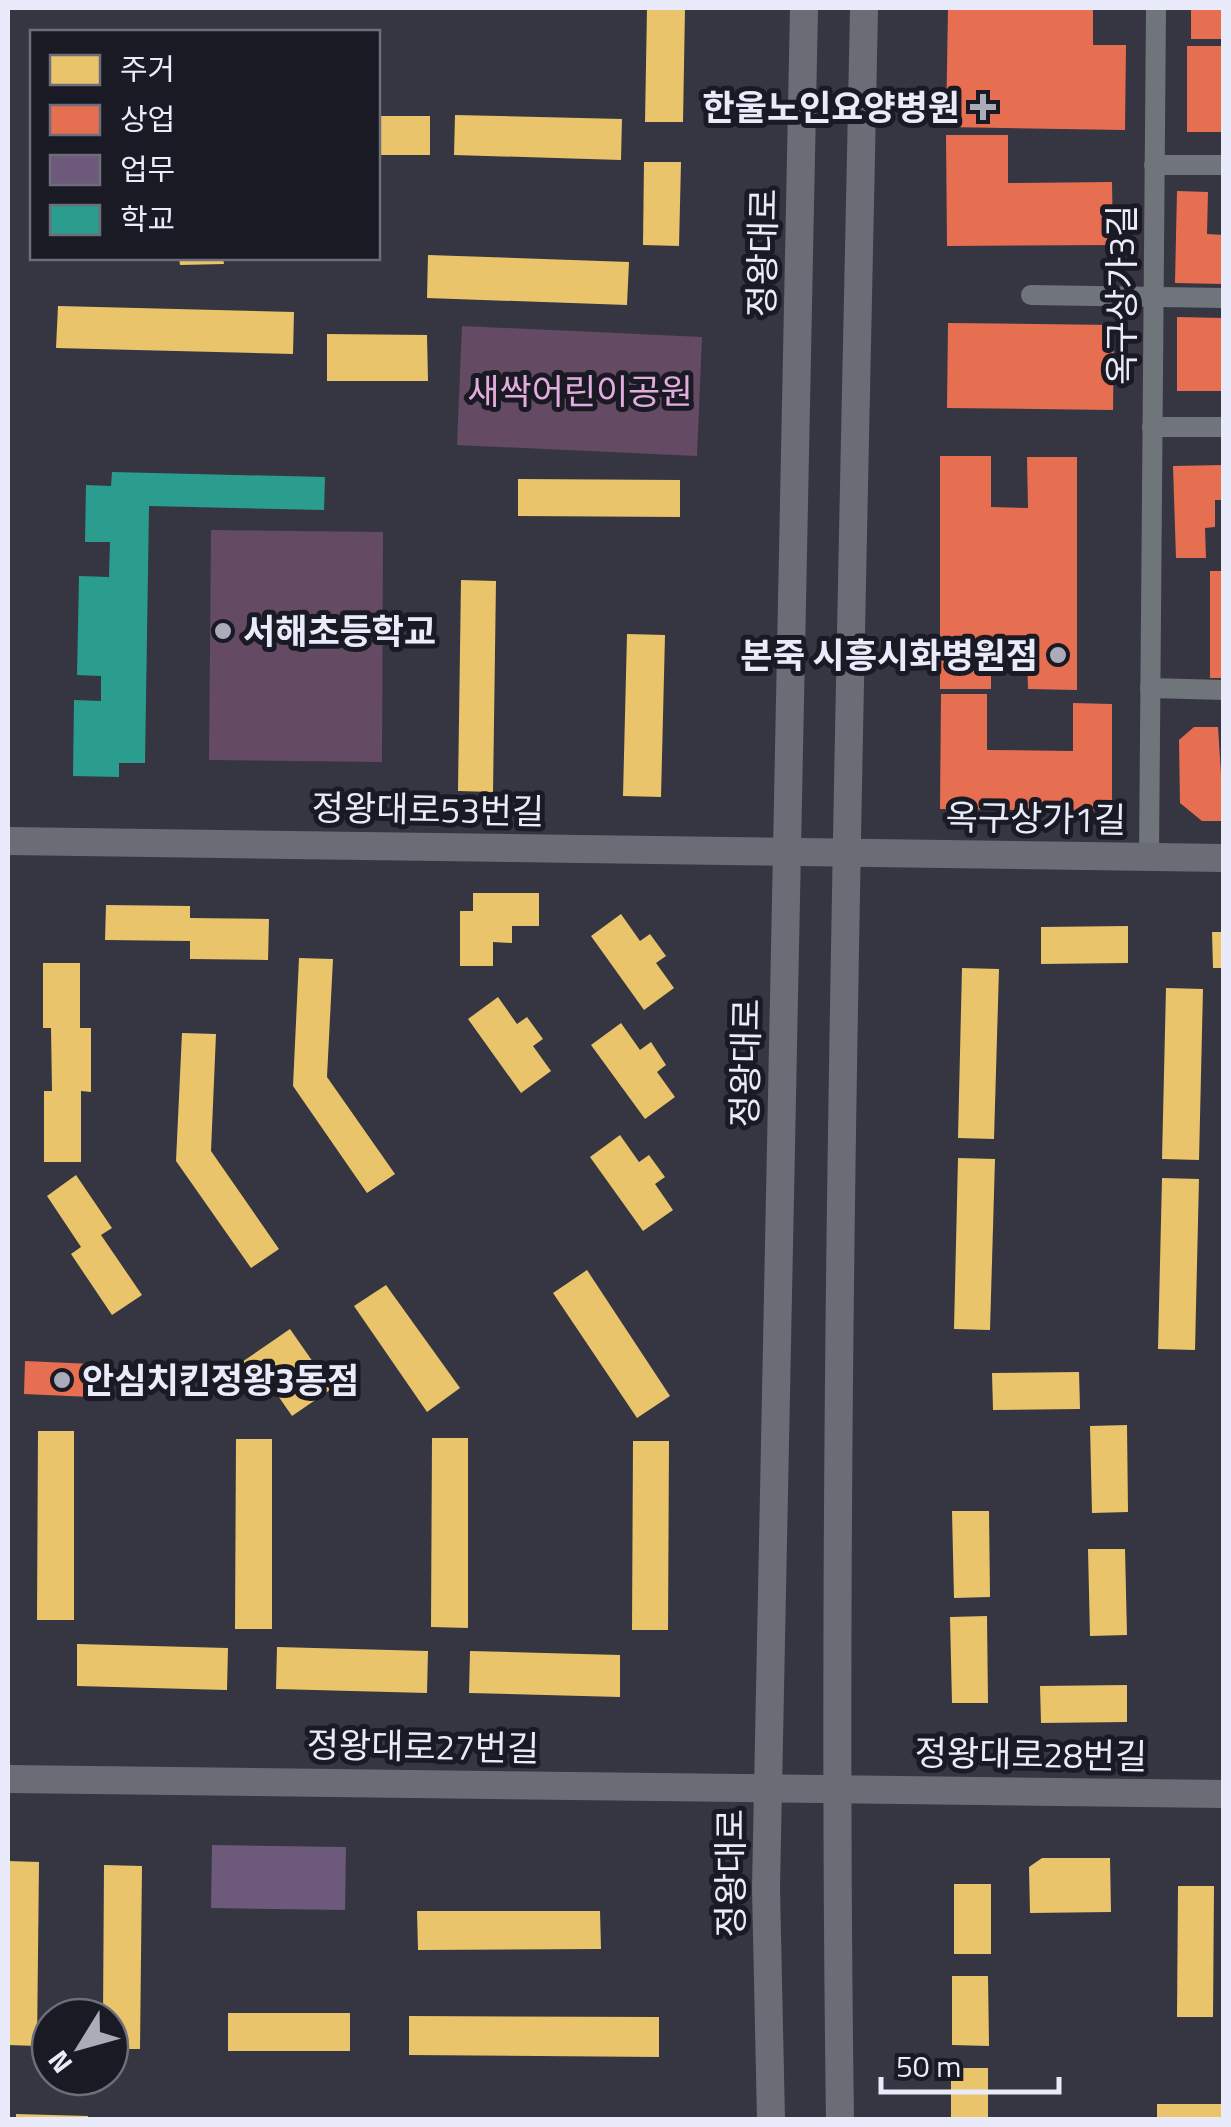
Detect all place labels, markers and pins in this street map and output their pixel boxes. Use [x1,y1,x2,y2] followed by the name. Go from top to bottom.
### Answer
[702,80,960,134] place label: 한울노인요양병원
[970,94,996,120] marker: 한울노인요양병원
[243,604,436,658] place label: 서해초등학교
[212,620,234,642] marker: 서해초등학교
[740,628,1038,682] place label: 본죽 시흥시화병원점
[1047,644,1069,666] marker: 본죽 시흥시화병원점
[82,1353,359,1407] place label: 안심치킨정왕3동점
[51,1369,73,1391] marker: 안심치킨정왕3동점

